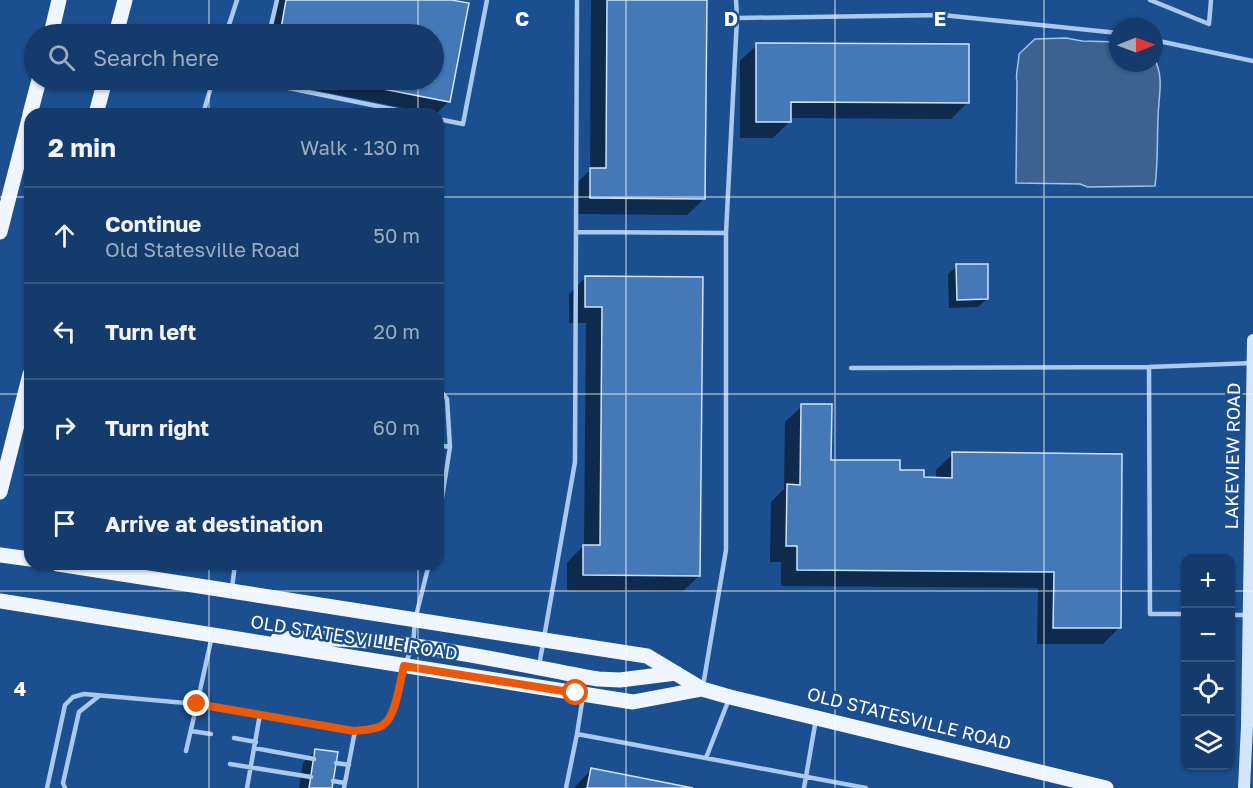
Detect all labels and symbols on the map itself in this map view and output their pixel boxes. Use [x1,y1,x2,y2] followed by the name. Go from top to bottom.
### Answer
[515,6,529,30] text: C
[724,6,738,30] text: D
[934,6,946,30] text: E
[1109,18,1163,72] north arrow
[1220,382,1244,530] street label: LAKEVIEW ROAD
[249,610,459,664] street label: OLD STATESVILLE ROAD
[14,676,26,700] text: 4
[562,679,588,705] route start
[805,682,1013,754] street label: OLD STATESVILLE ROAD
[183,690,209,716] route end

